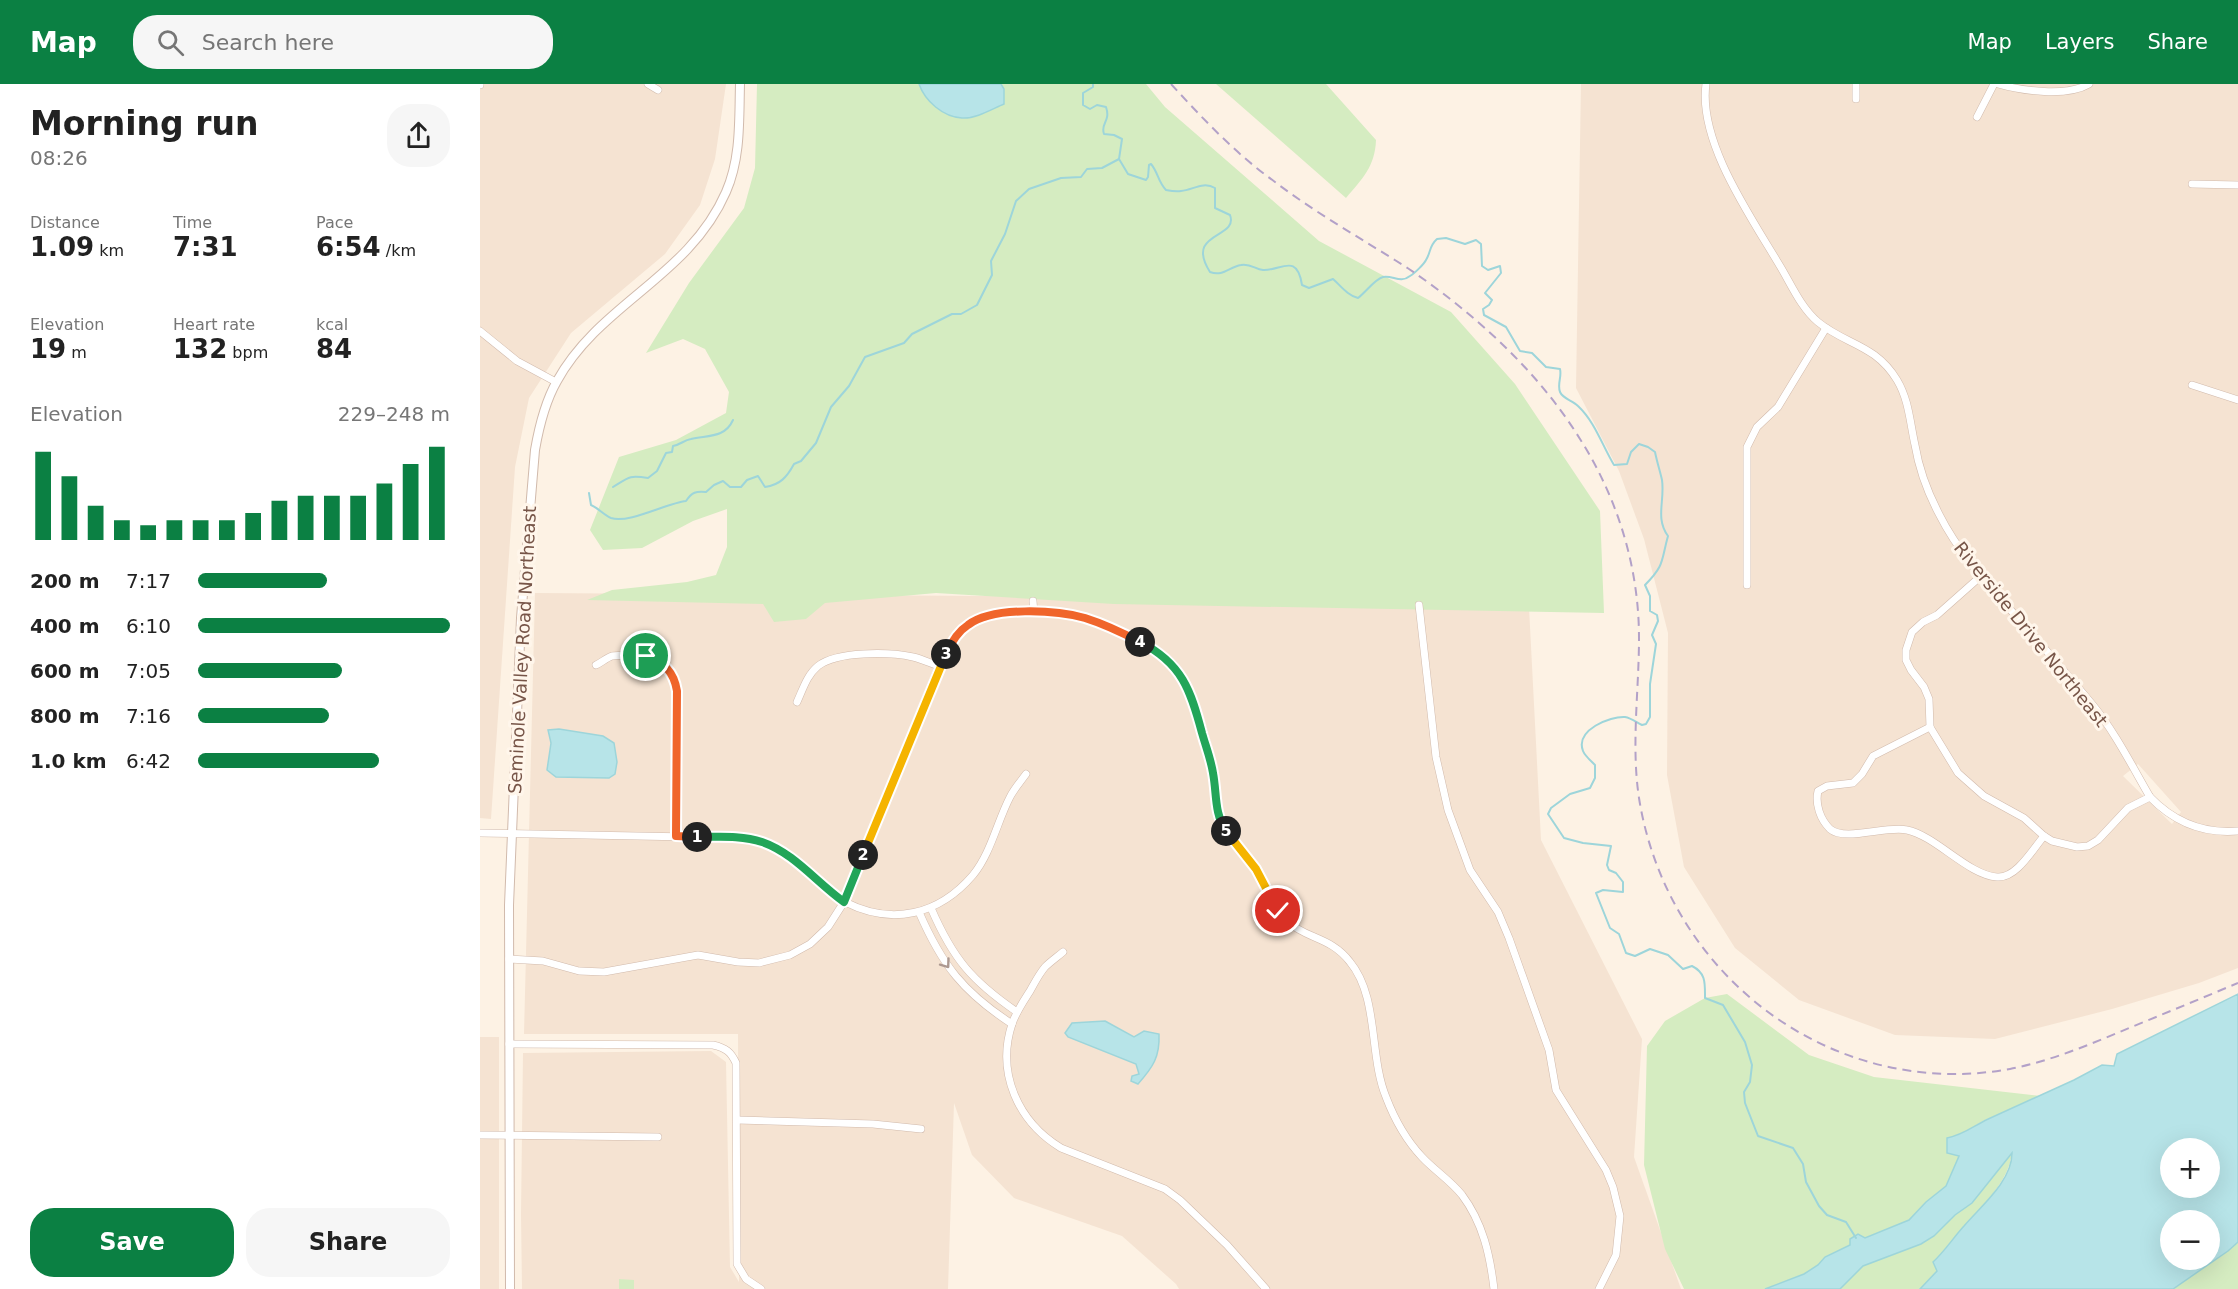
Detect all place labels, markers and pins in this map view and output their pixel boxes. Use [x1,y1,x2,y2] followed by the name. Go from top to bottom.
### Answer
[1125,627,1155,657] pin: 4
[620,630,671,681] pin
[931,639,961,669] pin: 3
[1211,816,1241,846] pin: 5
[682,822,712,852] pin: 1
[848,840,878,870] pin: 2
[1252,885,1303,936] pin

